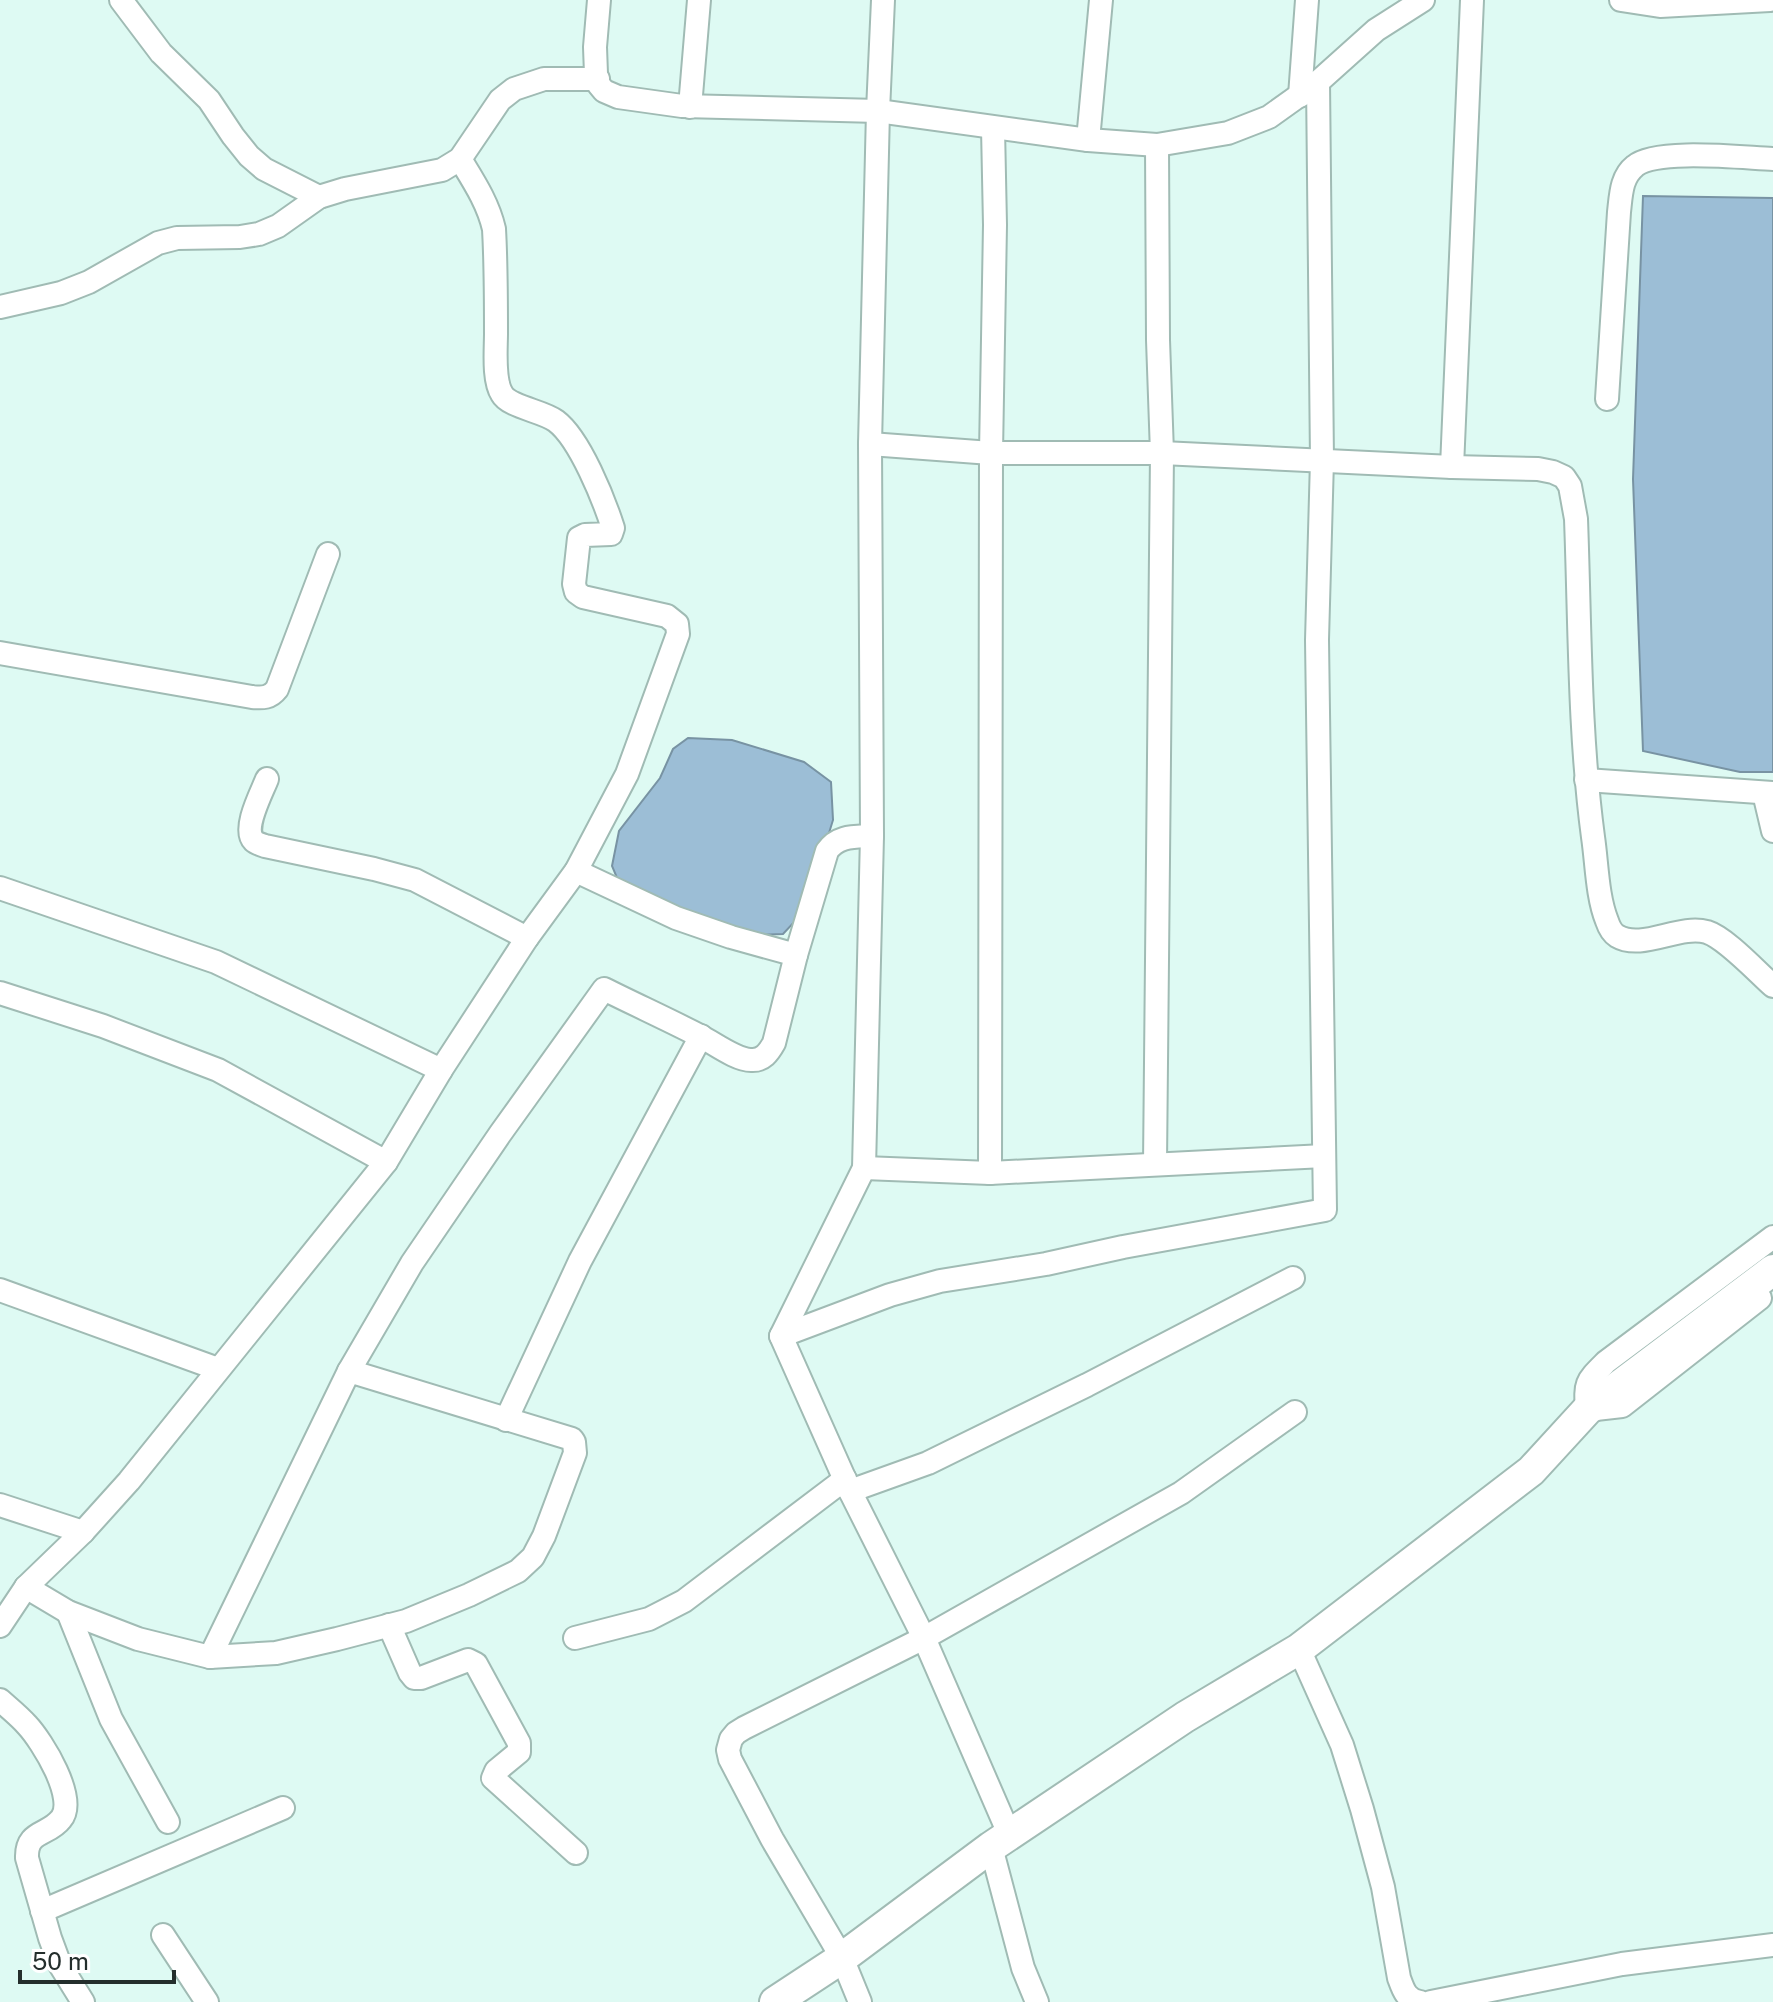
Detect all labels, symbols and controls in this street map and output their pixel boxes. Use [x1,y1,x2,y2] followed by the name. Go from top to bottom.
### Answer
[20,1934,174,1984] scale bar
[32,1947,89,1975] text: 50 m

